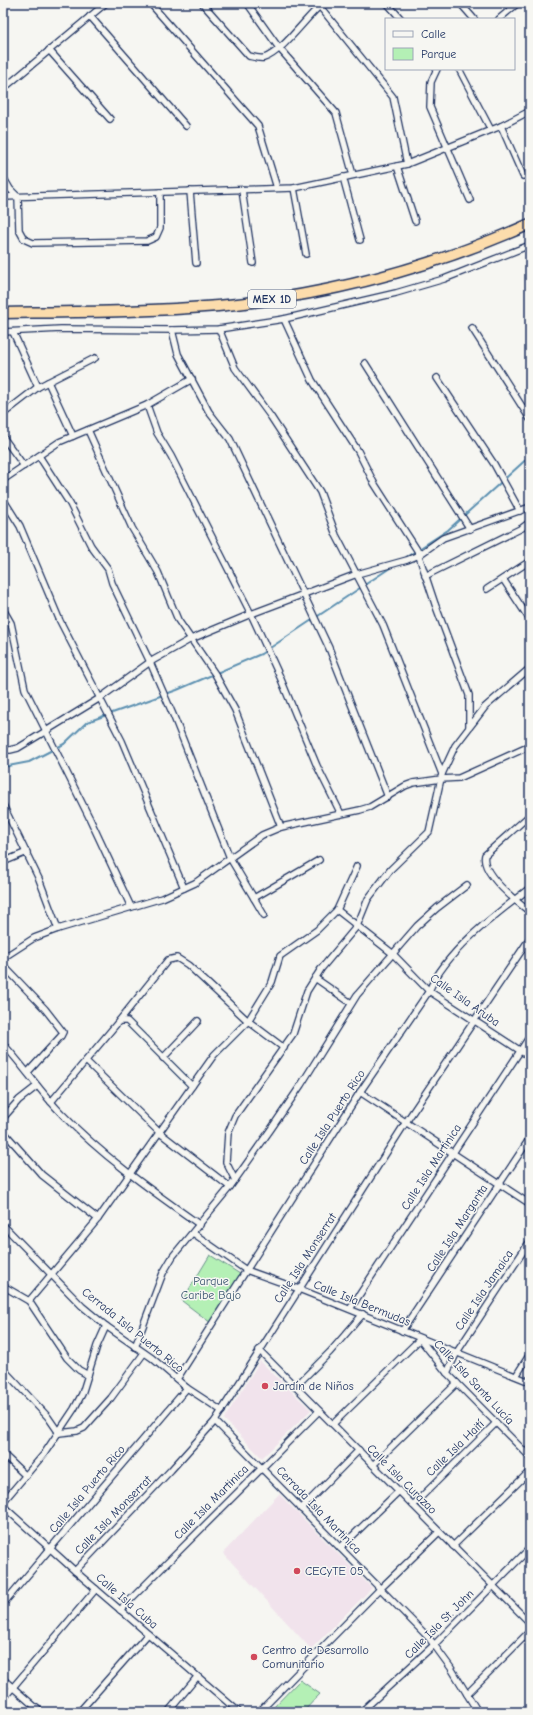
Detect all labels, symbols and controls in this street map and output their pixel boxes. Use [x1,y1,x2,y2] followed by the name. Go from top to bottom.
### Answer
[385,18,515,70] legend
[421,27,446,41] text: Calle
[421,47,456,61] text: Parque
[248,290,296,308] road number: MEX 1D
[427,971,503,1029] street label: Calle Isla Aruba
[296,1067,368,1167] street label: Calle Isla Puerto Rico
[398,1121,464,1213] street label: Calle Isla Martinica
[424,1182,490,1274] street label: Calle Isla Margarita
[271,1210,340,1306] street label: Calle Isla Monserrat
[452,1247,516,1333] street label: Calle Isla Jamaica
[181,1274,241,1302] park label: Parque Caribe Bajo
[312,1277,412,1329] street label: Calle Isla Bermudas
[79,1285,187,1375] street label: Cerrada Isla Puerto Rico
[431,1337,517,1427] street label: Calle Isla Santa Lucía
[273,1379,354,1393] place label: Jardín de Niños
[260,1381,270,1391] marker: Jardín de Niños
[423,1417,487,1479] street label: Calle Isla Haití
[364,1441,440,1517] street label: Calle Isla Curazao
[46,1442,128,1536] street label: Calle Isla Puerto Rico
[171,1462,251,1542] street label: Calle Isla Martinica
[274,1463,364,1557] street label: Cerrada Isla Martinica
[72,1472,155,1557] street label: Calle Isla Monserrat
[305,1564,364,1578] place label: CECyTE 05
[292,1566,302,1576] marker: CECyTE 05
[93,1570,161,1632] street label: Calle Isla Cuba
[401,1586,477,1662] street label: Calle Isla St. John
[262,1643,369,1671] place label: Centro de Desarrollo Comunitario
[249,1652,259,1662] marker: Centro de Desarrollo Comunitario

